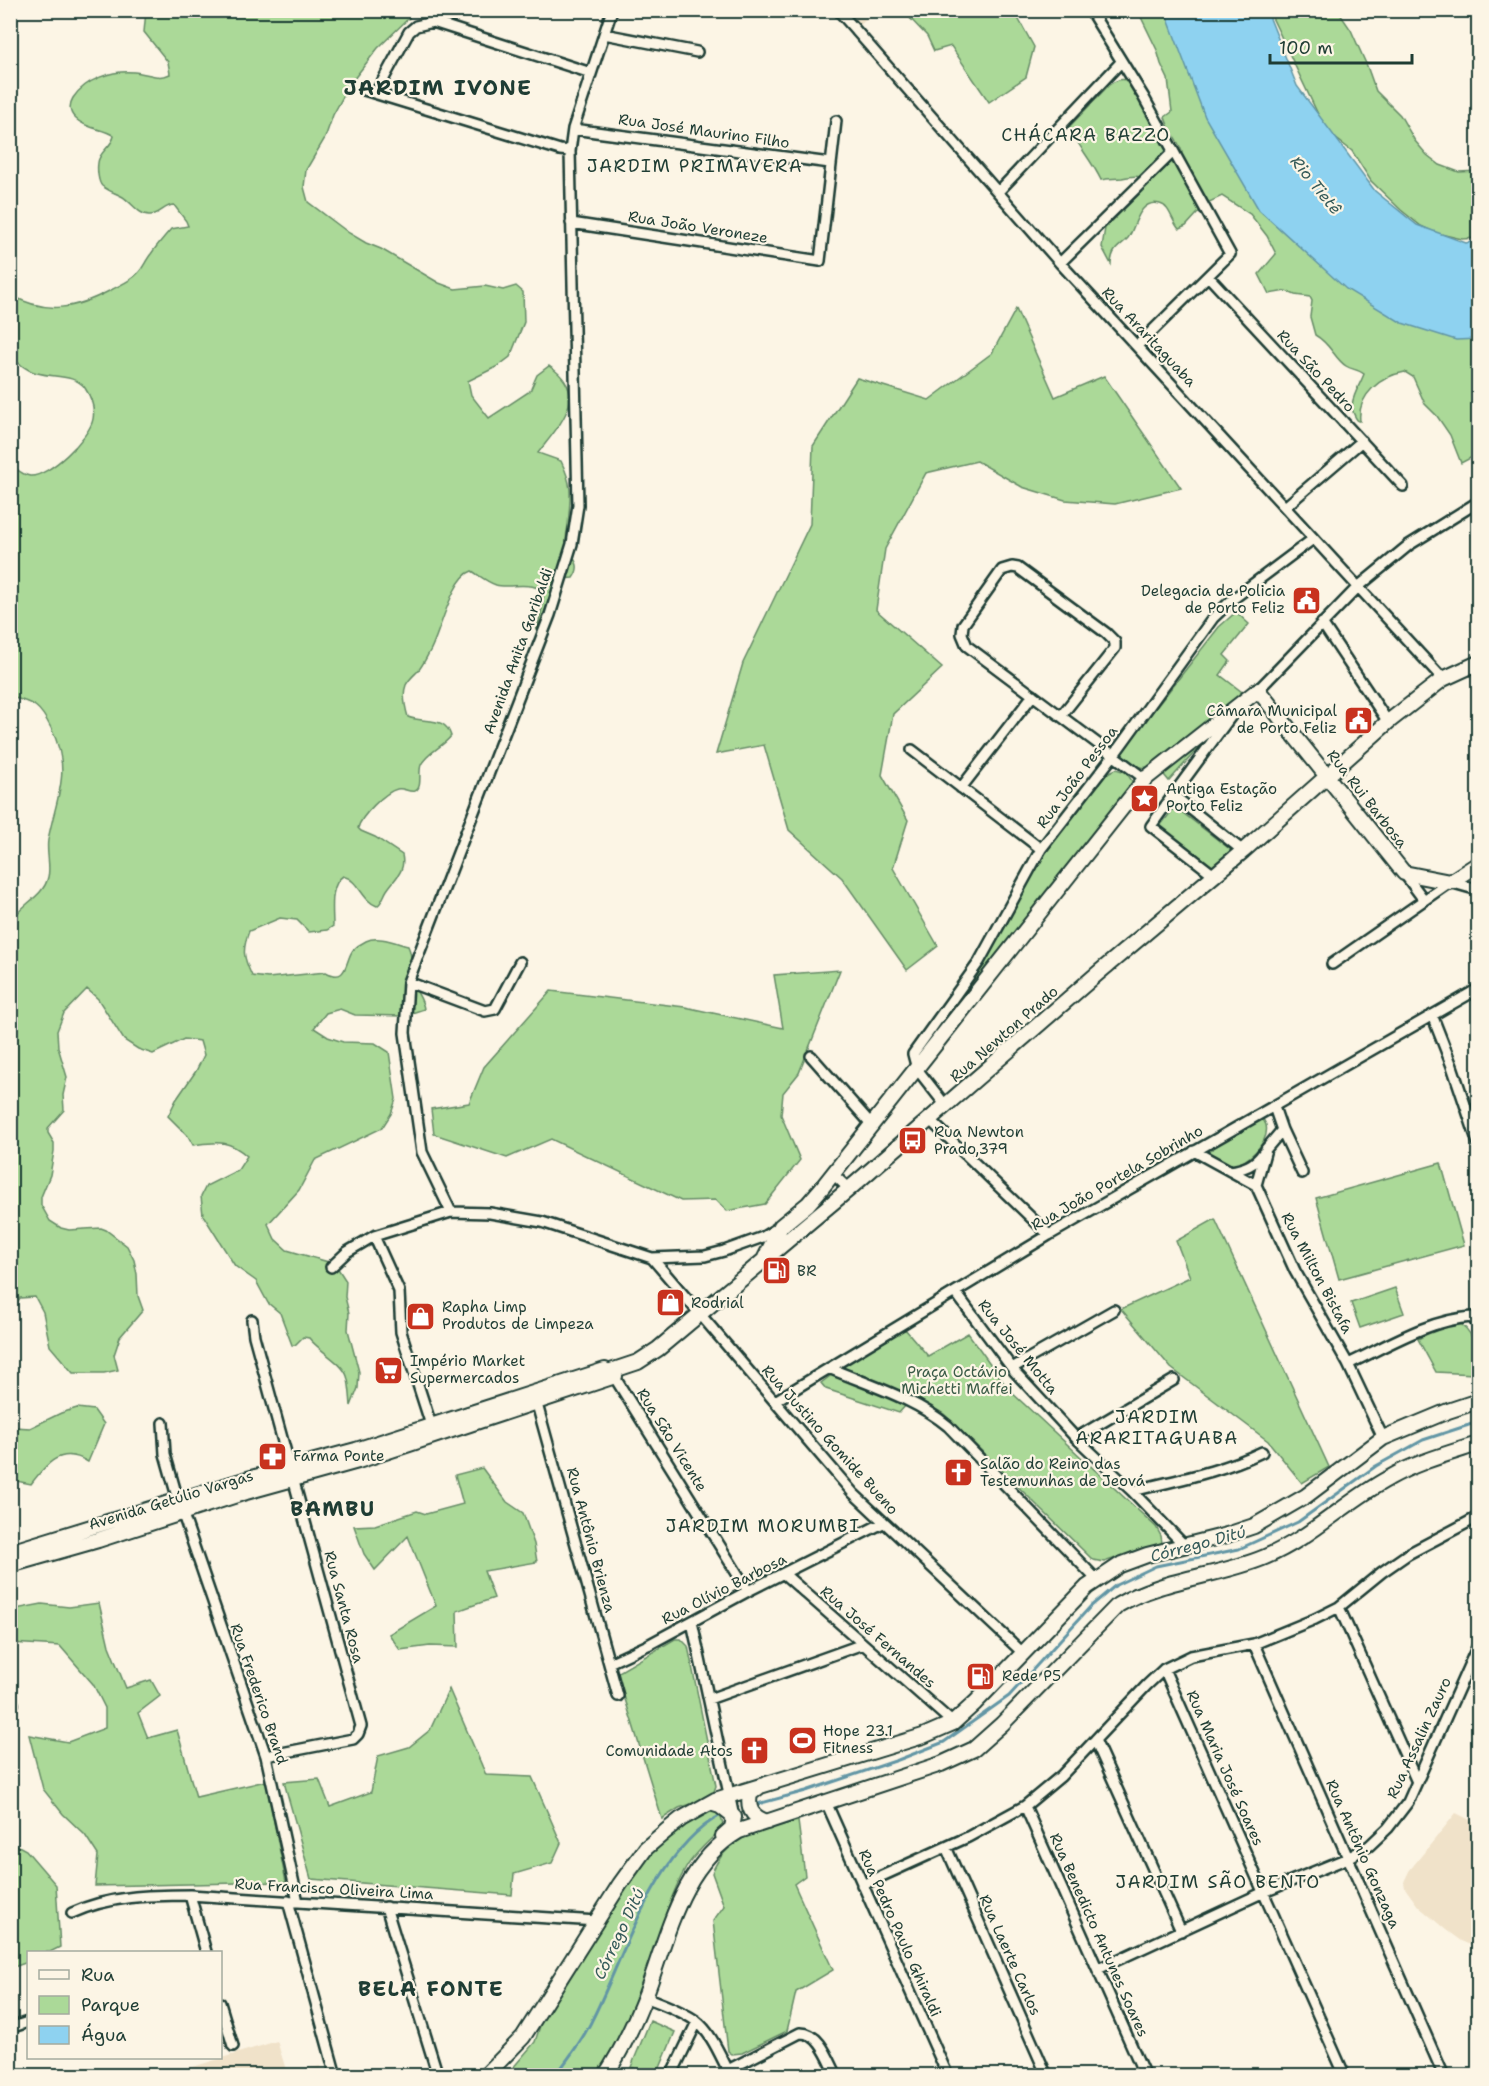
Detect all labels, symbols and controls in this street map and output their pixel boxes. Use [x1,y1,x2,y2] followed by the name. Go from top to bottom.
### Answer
[1270,27,1412,65] scale bar
[1279,36,1333,60] text: 100 m
[343,74,533,102] district label: JARDIM IVONE
[617,109,791,153] street label: Rua José Maurino Filho
[1001,123,1171,147] district label: CHÁCARA BAZZO
[1286,151,1346,219] water label: Rio Tietê
[587,154,803,178] district label: JARDIM PRIMAVERA
[627,206,769,248] street label: Rua João Veroneze
[1097,283,1201,392] street label: Rua Araritaguaba
[1273,325,1359,417] street label: Rua São Pedro
[479,565,557,737] street label: Avenida Anita Garibaldi
[1141,581,1286,618] place label: Delegacia de Policia de Porto Feliz
[1290,584,1322,616] public building icon: Delegacia de Policia de Porto Feliz
[1207,701,1337,738] place label: Câmara Municipal de Porto Feliz
[1342,704,1374,736] public building icon: Câmara Municipal de Porto Feliz
[1032,721,1122,832] street label: Rua João Pessoa
[1322,746,1412,853] street label: Rua Rui Barbosa
[1166,779,1277,816] place label: Antiga Estação Porto Feliz
[1129,782,1161,814] place icon: Antiga Estação Porto Feliz
[946,981,1062,1087] street label: Rua Newton Prado
[1027,1121,1207,1235] street label: Rua João Portela Sobrinho
[934,1122,1024,1159] place label: Rua Newton Prado,379
[897,1125,929,1157] bus stop icon: Rua Newton Prado,379
[1277,1209,1358,1338] street label: Rua Milton Bistafa
[760,1255,792,1287] fuel station icon: BR
[797,1261,817,1281] place label: BR
[654,1287,686,1319] shop icon: Rodrial
[691,1293,744,1313] place label: Rodrial
[974,1295,1063,1399] street label: Rua José Motta
[442,1297,594,1334] place label: Rapha Limp Produtos de Limpeza
[405,1300,437,1332] shop icon: Rapha Limp Produtos de Limpeza
[410,1351,525,1388] place label: Império Market Supermercados
[373,1354,405,1386] supermarket icon: Império Market Supermercados
[757,1361,903,1519] street label: Rua Justino Gomide Bueno
[901,1362,1013,1399] park label: Praça Octávio Michetti Maffei
[632,1385,712,1495] street label: Rua São Vicente
[1075,1405,1239,1450] district label: JARDIM ARARITAGUABA
[256,1440,288,1472] pharmacy icon: Farma Ponte
[293,1446,385,1466] place label: Farma Ponte
[980,1454,1146,1491] place label: Salão do Reino das Testemunhas de Jeová
[943,1457,975,1489] church icon: Salão do Reino das Testemunhas de Jeová
[86,1465,256,1535] street label: Avenida Getúlio Vargas
[562,1465,620,1616] street label: Rua Antônio Brienza
[290,1495,376,1523] district label: BAMBU
[665,1514,861,1538] district label: JARDIM MORUMBI
[1148,1521,1248,1567] water label: Córrego Ditú
[319,1549,369,1666] street label: Rua Santa Rosa
[658,1549,790,1629] street label: Rua Olívio Barbosa
[816,1581,940,1693] street label: Rua José Fernandes
[225,1621,293,1768] street label: Rua Frederico Brand
[965,1660,997,1692] fuel station icon: Rede P5
[1002,1666,1061,1686] place label: Rede P5
[1382,1674,1456,1802] street label: Rua Assalin Zauro
[1182,1687,1268,1849] street label: Rua Maria José Soares
[823,1721,893,1758] place label: Hope 23.1 Fitness
[786,1724,818,1756] sports icon: Hope 23.1 Fitness
[738,1735,770,1767] church icon: Comunidade Atos
[606,1741,733,1761] place label: Comunidade Atos
[1321,1776,1405,1932] street label: Rua Antônio Gonzaga
[1045,1830,1153,2040] street label: Rua Benedicto Antunes Soares
[854,1846,946,2020] street label: Rua Pedro Paulo Ghiraldi
[1115,1870,1321,1894] district label: JARDIM SÃO BENTO
[234,1874,435,1904] street label: Rua Francisco Oliveira Lima
[589,1885,649,1983] water label: Córrego Ditú
[974,1891,1046,2019] street label: Rua Laerte Carlos
[27,1951,222,2059] legend
[81,1963,114,1987] text: Rua
[358,1975,504,2003] district label: BELA FONTE
[81,1993,140,2017] text: Parque
[81,2023,126,2047] text: Água

